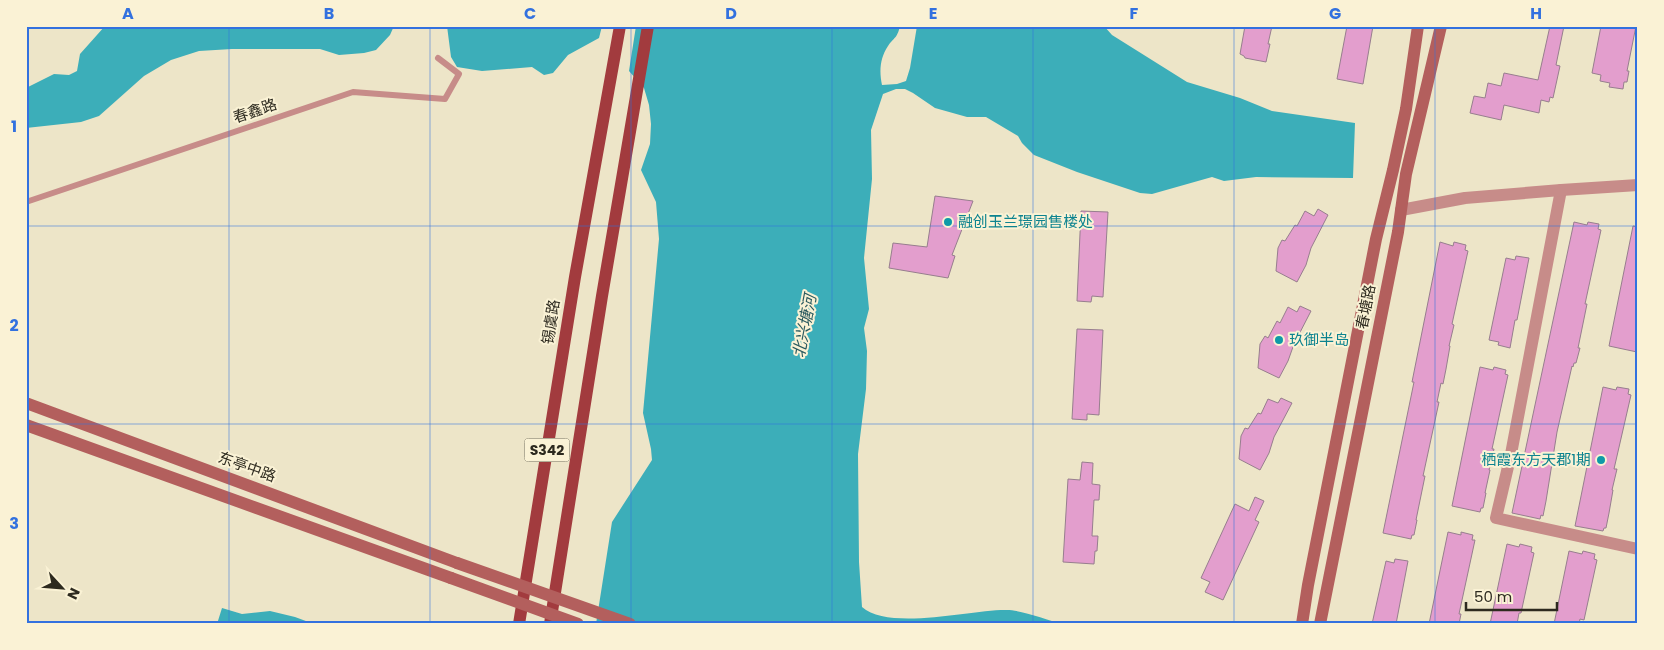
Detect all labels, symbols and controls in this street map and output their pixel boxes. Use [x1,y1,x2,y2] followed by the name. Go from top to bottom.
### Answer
[122,2,134,25] text: A
[324,2,334,25] text: B
[524,2,536,25] text: C
[725,2,737,25] text: D
[929,2,937,25] text: E
[1130,2,1139,25] text: F
[1329,2,1341,25] text: G
[1530,2,1542,25] text: H
[230,93,280,128] street label: 春鑫路
[11,115,17,138] text: 1
[958,211,1093,232] place label: 融创玉兰璟园售楼处
[942,216,954,228] marker: 融创玉兰璟园售楼处
[1351,283,1380,331] street label: 春塘路
[787,290,822,360] water label: 北兴塘河
[537,298,564,346] street label: 锡虞路
[9,314,19,337] text: 2
[1289,329,1349,350] place label: 玖御半岛
[1273,334,1285,346] marker: 玖御半岛
[524,438,570,462] road number: S342
[215,446,279,487] street label: 东亭中路
[1481,449,1591,470] place label: 栖霞东方天郡1期
[1595,454,1607,466] marker: 栖霞东方天郡1期
[9,512,19,535] text: 3
[38,562,88,612] north arrow
[1466,580,1558,612] scale bar
[62,585,85,603] text: N
[1474,586,1512,607] text: 50 m

